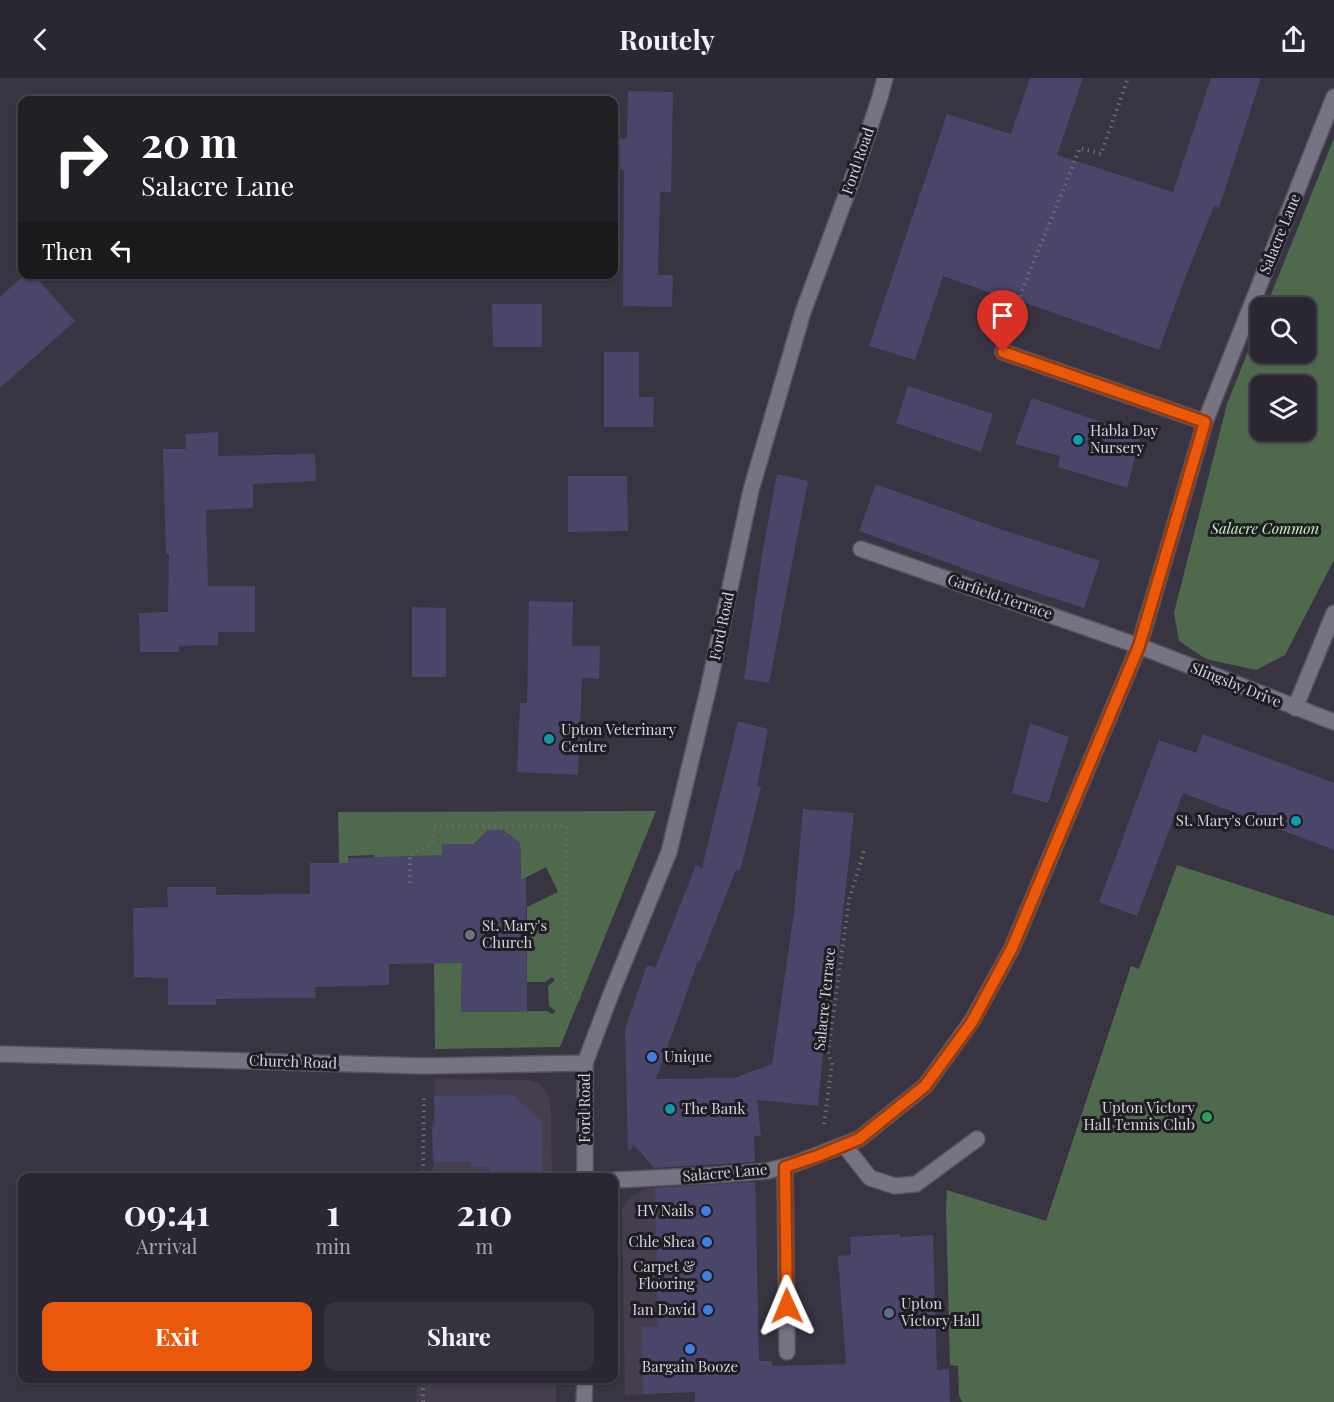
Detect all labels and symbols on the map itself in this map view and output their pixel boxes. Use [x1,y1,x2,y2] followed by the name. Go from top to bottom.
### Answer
[836,124,878,197] street label: Ford Road
[1254,190,1304,277] street label: Salacre Lane
[977,290,1028,352] pin
[1090,420,1159,457] place label: Habla Day Nursery
[1071,433,1085,447] marker: Habla Day Nursery
[1210,518,1319,538] park label: Salacre Common
[945,569,1055,623] street label: Garfield Terrace
[704,590,738,662] street label: Ford Road
[1188,657,1285,711] street label: Slingsby Drive
[561,719,677,756] place label: Upton Veterinary Centre
[542,732,556,746] marker: Upton Veterinary Centre
[1176,810,1285,830] place label: St. Mary's Court
[1289,814,1303,828] marker: St. Mary's Court
[482,915,547,952] place label: St. Mary's Church
[463,928,477,942] marker: St. Mary's Church
[809,946,839,1052] street label: Salacre Terrace
[664,1046,712,1066] place label: Unique
[249,1049,338,1073] street label: Church Road
[645,1050,659,1064] marker: Unique
[574,1073,594,1143] street label: Ford Road
[1084,1097,1195,1134] place label: Upton Victory Hall Tennis Club
[682,1098,746,1118] place label: The Bank
[663,1102,677,1116] marker: The Bank
[1200,1110,1214,1124] marker: Upton Victory Hall Tennis Club
[682,1158,768,1186] street label: Salacre Lane
[637,1200,694,1220] place label: HV Nails
[699,1204,713,1218] marker: HV Nails
[628,1231,696,1251] place label: Chle Shea
[700,1235,714,1249] marker: Chle Shea
[633,1256,695,1293] place label: Carpet & Flooring
[700,1269,714,1283] marker: Carpet & Flooring
[755,1274,819,1338] position arrow
[900,1293,980,1330] place label: Upton Victory Hall
[632,1299,696,1319] place label: Ian David
[701,1303,715,1317] marker: Ian David
[882,1306,896,1320] marker: Upton Victory Hall
[683,1342,697,1356] marker: Bargain Booze
[642,1356,738,1376] place label: Bargain Booze

